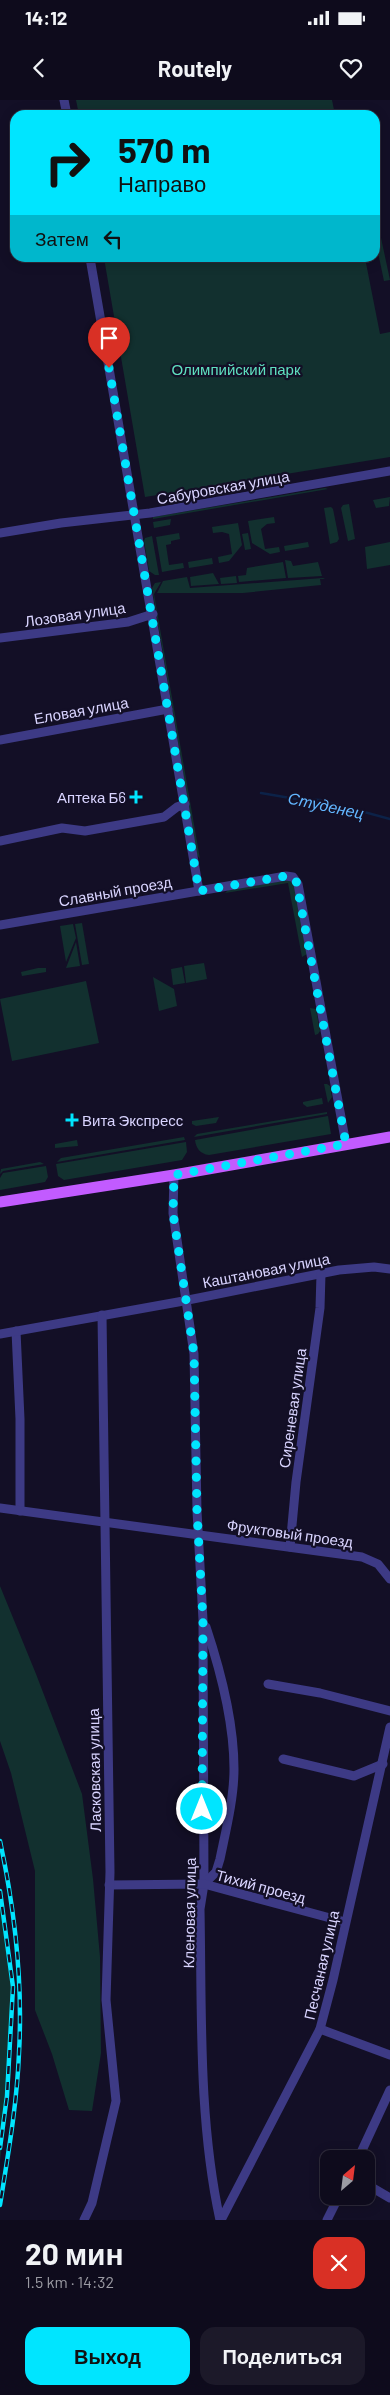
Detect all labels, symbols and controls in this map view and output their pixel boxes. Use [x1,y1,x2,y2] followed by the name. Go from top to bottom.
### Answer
[25,6,68,29] text: 14:12
[25,54,53,82] icon: back
[337,54,365,82] icon: heart
[158,55,232,81] text: Routely
[118,128,210,170] text: 570 m
[35,130,100,195] icon: right
[118,170,206,196] text: Направо
[99,225,127,253] icon: left
[35,227,89,250] text: Затем
[88,317,130,368] pin
[95,324,123,352] icon: arrive
[171,360,301,378] park label: Олимпийский парк
[155,466,291,508] street label: Сабуровская улица
[23,598,127,630] street label: Лозовая улица
[32,693,130,727] street label: Еловая улица
[57,788,126,806] place label: Аптека Б6
[286,788,366,822] water label: Студенец
[130,791,142,803] marker: Аптека Б6
[57,872,173,910] street label: Славный проезд
[82,1111,184,1129] place label: Вита Экспресс
[66,1114,78,1126] marker: Вита Экспресс
[201,1249,332,1291] street label: Каштановая улица
[275,1346,309,1469] street label: Сиреневая улица
[226,1515,354,1551] street label: Фруктовый проезд
[84,1707,104,1832] street label: Ласковская улица
[175,1782,227,1834] position arrow
[179,1857,199,1969] street label: Кленовая улица
[214,1865,308,1907] street label: Тихий проезд
[300,1908,342,2021] street label: Песчаная улица
[320,2150,375,2205] north arrow
[320,2150,375,2205] map controls
[25,2235,124,2271] text: 20 мин
[313,2237,365,2289] button: close
[25,2272,114,2291] text: 1.5 km · 14:32
[25,2327,190,2385] button: Выход
[200,2327,365,2385] button: Поделиться

